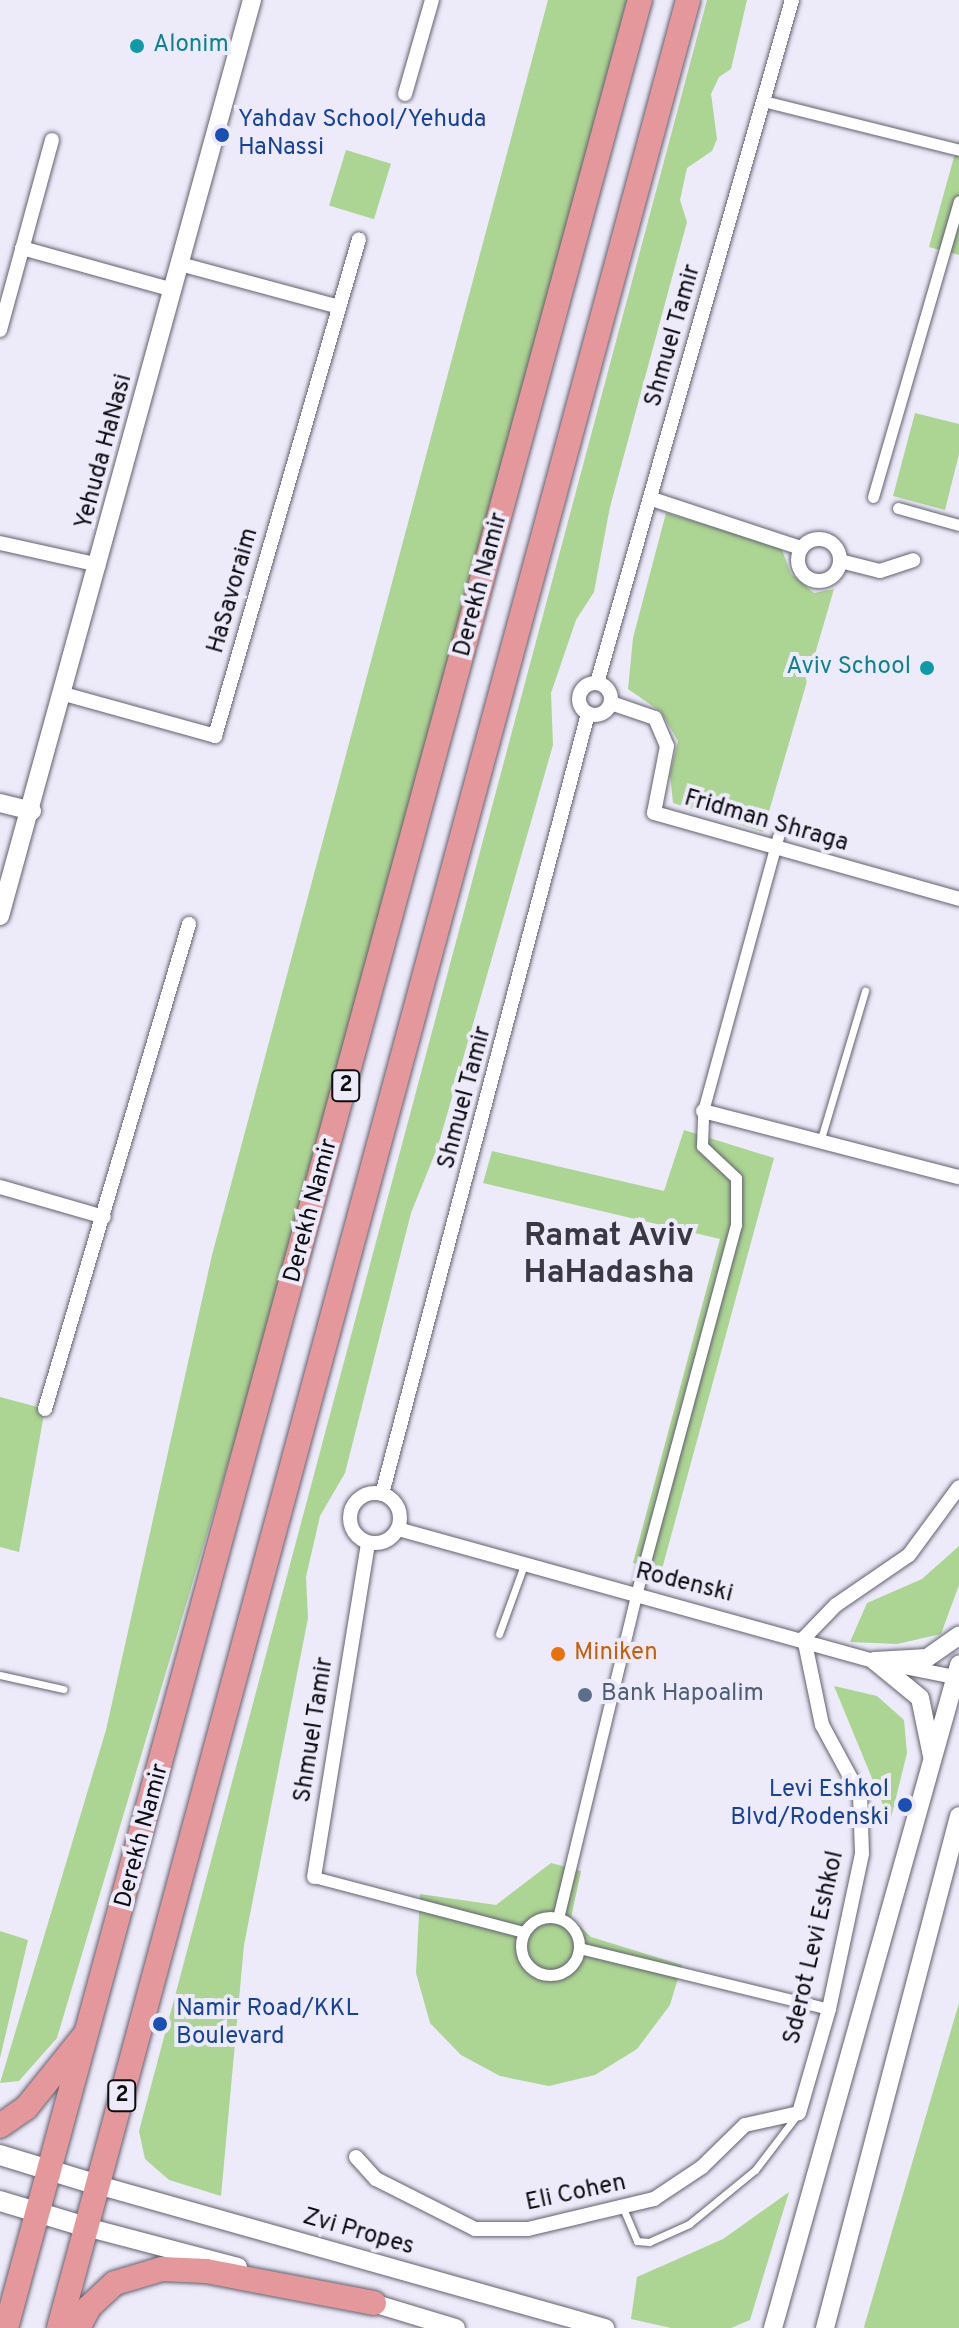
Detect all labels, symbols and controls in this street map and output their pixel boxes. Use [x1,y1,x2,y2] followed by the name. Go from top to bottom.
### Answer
[153,32,229,60] place label: Alonim
[128,37,146,55] marker: Alonim
[238,107,486,163] place label: Yahdav School/Yehuda HaNassi
[213,126,231,144] marker: Yahdav School/Yehuda HaNassi
[640,261,708,411] street label: Shmuel Tamir
[70,371,140,533] street label: Yehuda HaNasi
[449,510,515,660] street label: Derekh Namir
[202,525,266,657] street label: HaSavoraim
[786,654,911,682] place label: Aviv School
[918,659,936,677] marker: Aviv School
[681,785,851,859] street label: Fridman Shraga
[433,1023,499,1173] street label: Shmuel Tamir
[330,1068,362,1104] road number: 2
[279,1136,345,1286] street label: Derekh Namir
[523,1219,695,1294] district label: Ramat Aviv HaHadasha
[632,1558,736,1610] street label: Rodenski
[574,1640,658,1668] place label: Miniken
[549,1645,567,1663] marker: Miniken
[289,1655,341,1805] street label: Shmuel Tamir
[601,1681,764,1709] place label: Bank Hapoalim
[576,1686,594,1704] marker: Bank Hapoalim
[110,1761,176,1911] street label: Derekh Namir
[730,1777,889,1833] place label: Levi Eshkol Blvd/Rodenski
[896,1796,914,1814] marker: Levi Eshkol Blvd/Rodenski
[779,1849,851,2047] street label: Sderot Levi Eshkol
[176,1996,359,2052] place label: Namir Road/KKL Boulevard
[151,2015,169,2033] marker: Namir Road/KKL Boulevard
[106,2078,138,2114] road number: 2
[523,2169,629,2219] street label: Eli Cohen
[299,2203,417,2263] street label: Zvi Propes

